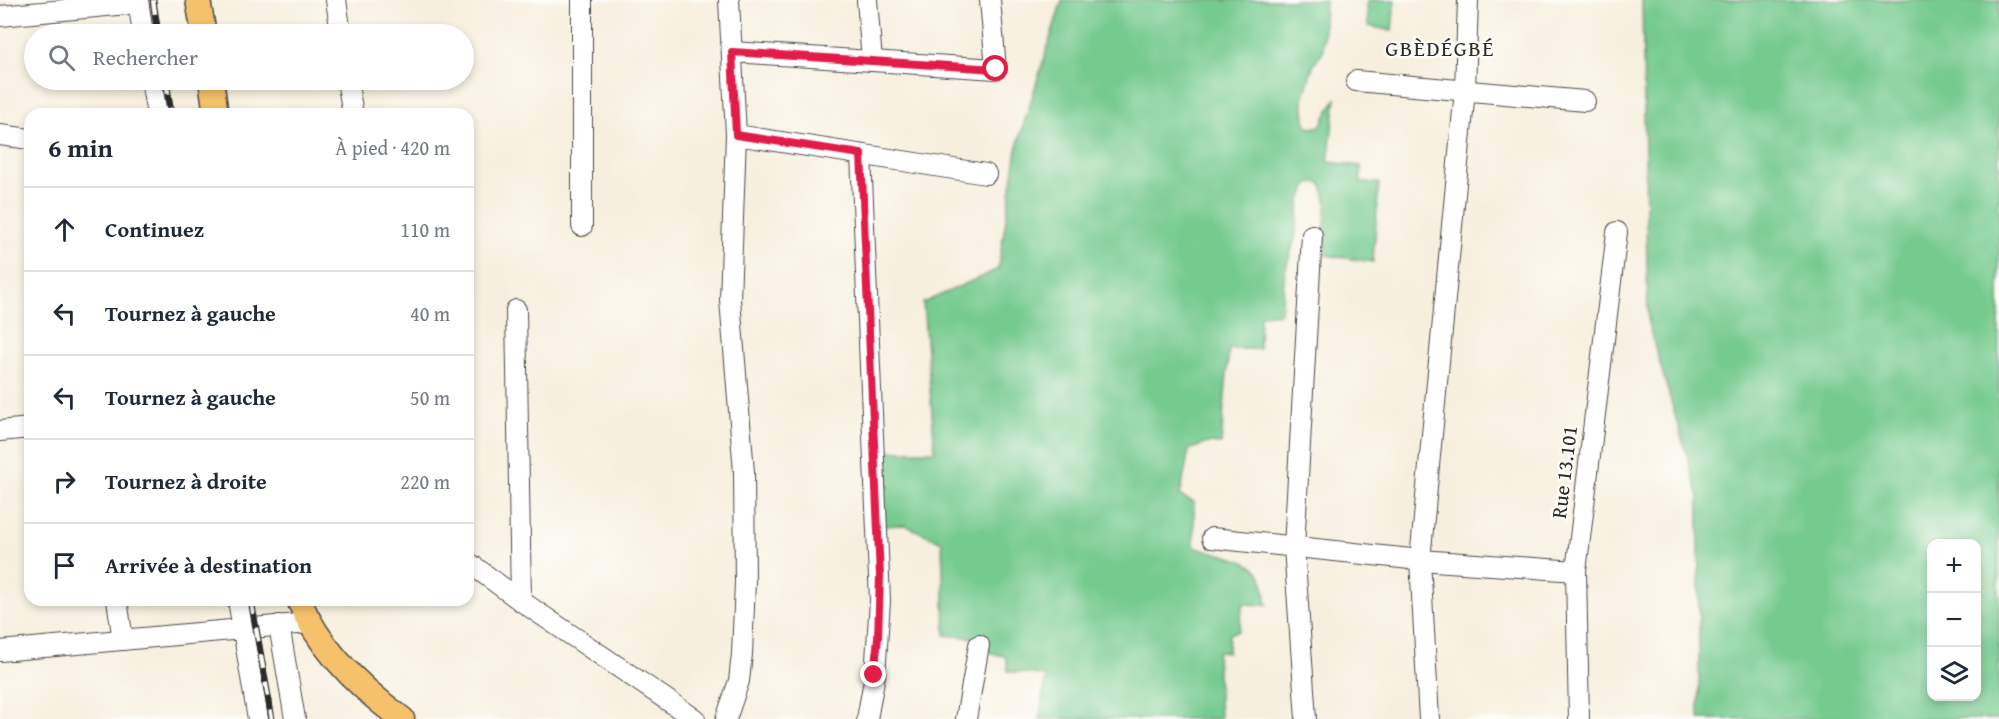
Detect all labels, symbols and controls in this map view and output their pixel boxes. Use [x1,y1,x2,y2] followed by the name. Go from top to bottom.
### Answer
[24,24,474,90] search box
[1385,32,1495,64] district label: GBÈDÉGBÉ
[45,41,78,74] icon: search
[93,41,198,73] text: Rechercher
[982,55,1008,81] route start
[48,128,113,167] text: 6 min
[335,133,450,162] text: À pied · 420 m
[48,213,81,246] icon: ahead
[105,213,204,245] text: Continuez
[400,215,450,244] text: 110 m
[48,297,81,330] icon: left
[105,297,276,329] text: Tournez à gauche
[410,299,450,328] text: 40 m
[48,381,81,414] icon: left
[105,381,276,413] text: Tournez à gauche
[410,383,450,412] text: 50 m
[1543,424,1585,520] street label: Rue 13.101
[48,465,81,498] icon: right
[105,465,267,497] text: Tournez à droite
[400,467,450,496] text: 220 m
[1927,539,1981,701] map controls
[1927,539,1981,593] button: +
[48,549,81,582] icon: arrive
[105,549,312,581] text: Arrivée à destination
[1927,593,1981,647] button: −
[1927,647,1981,701] button: layers
[860,661,886,687] route end

